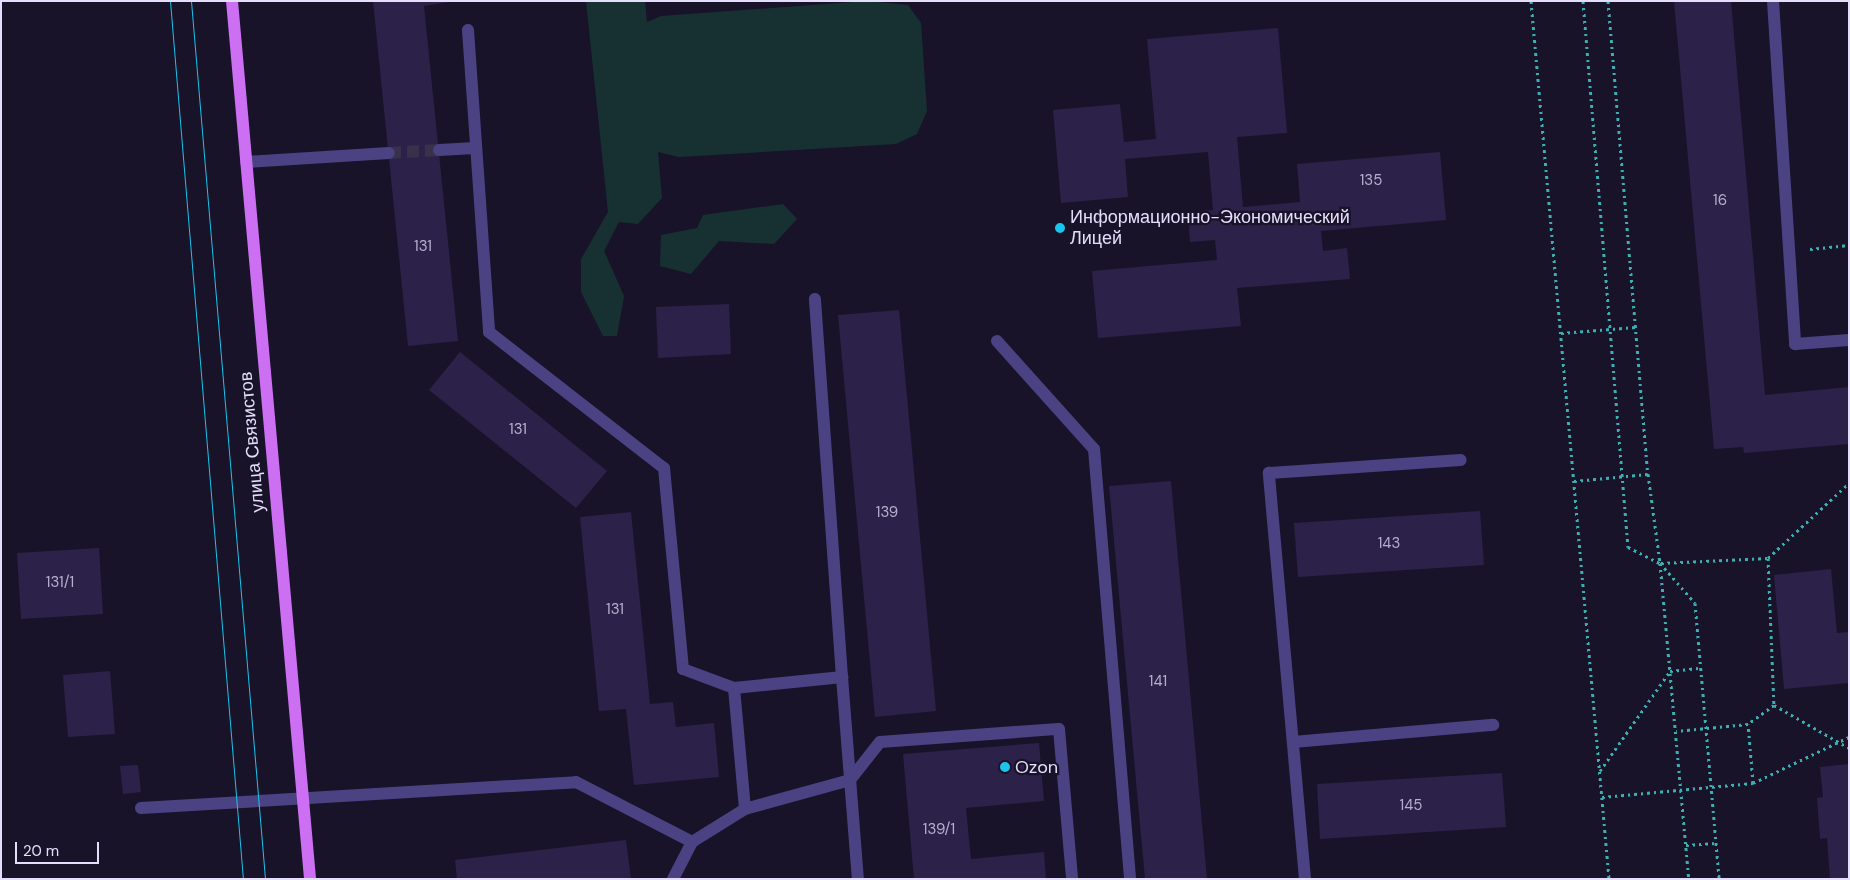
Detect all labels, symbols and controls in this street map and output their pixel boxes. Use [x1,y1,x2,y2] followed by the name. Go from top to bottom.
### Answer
[1360,172,1382,190] house number: 135
[1713,192,1727,210] house number: 16
[1070,207,1350,250] place label: Информационно-Экономический Лицей
[1054,222,1066,234] marker: Информационно-Экономический Лицей
[414,238,432,256] house number: 131
[235,371,269,513] street label: улица Связистов
[509,421,527,439] house number: 131
[876,504,898,522] house number: 139
[1378,535,1400,553] house number: 143
[46,574,74,592] house number: 131/1
[606,601,624,619] house number: 131
[1149,673,1167,691] house number: 141
[1015,756,1058,778] place label: Ozon
[999,761,1011,773] marker: Ozon
[1400,797,1422,815] house number: 145
[923,821,955,839] house number: 139/1
[18,832,101,864] scale bar
[23,841,59,861] text: 20 m

